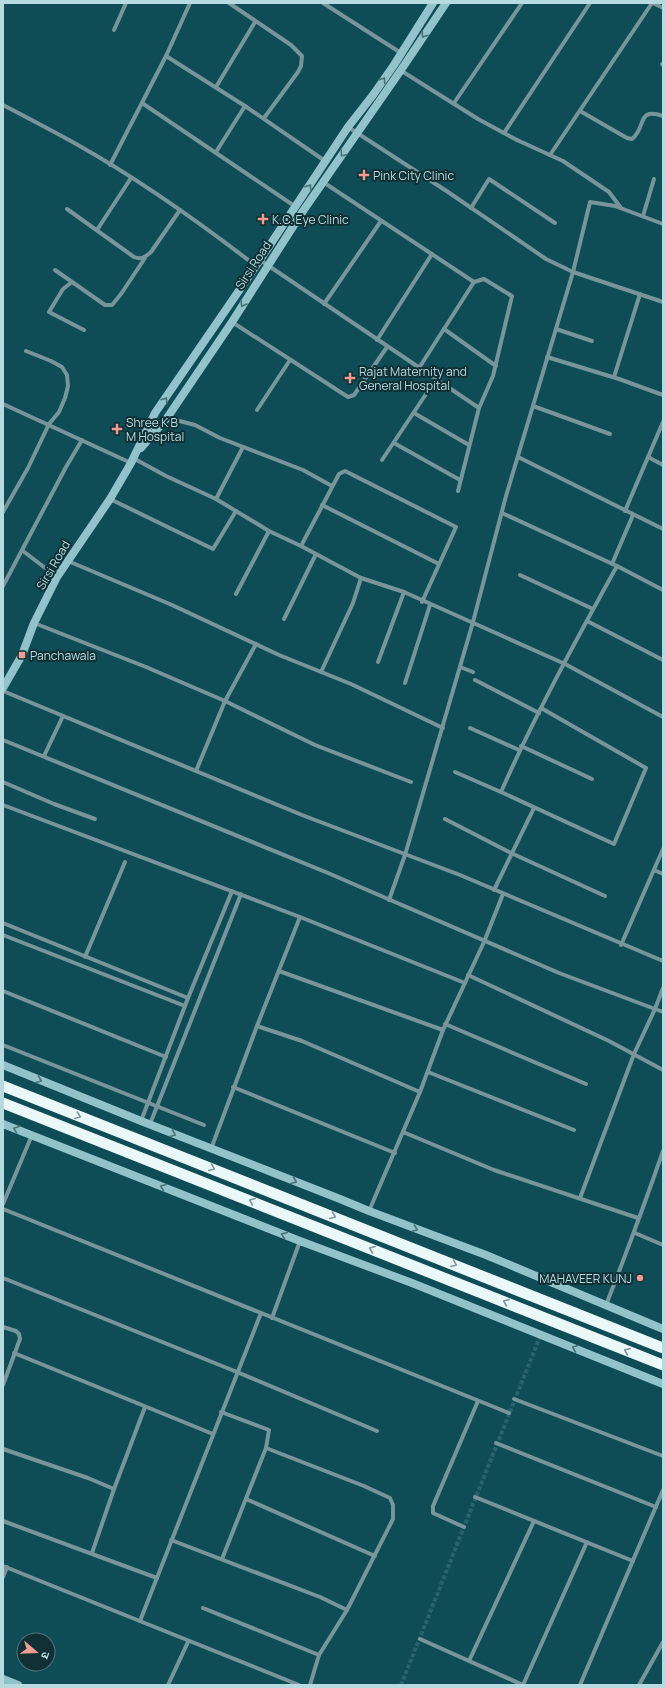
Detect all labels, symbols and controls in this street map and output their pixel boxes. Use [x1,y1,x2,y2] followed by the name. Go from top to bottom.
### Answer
[422,31,429,38] one-way arrow
[378,77,386,84] one-way arrow
[340,150,348,157] one-way arrow
[373,167,454,184] place label: Pink City Clinic
[358,169,370,181] marker: Pink City Clinic
[304,184,311,191] one-way arrow
[272,211,349,228] place label: K.C. Eye Clinic
[257,213,269,225] marker: K.C. Eye Clinic
[231,238,275,292] street label: Sirsi Road
[240,300,247,307] one-way arrow
[359,363,467,394] place label: Rajat Maternity and General Hospital
[344,372,356,384] marker: Rajat Maternity and General Hospital
[160,397,167,404] one-way arrow
[126,414,184,445] place label: Shree K B M Hospital
[111,423,123,435] marker: Shree K B M Hospital
[32,537,74,593] street label: Sirsi Road
[30,647,96,664] place label: Panchawala
[17,650,27,660] marker: Panchawala
[35,1075,43,1083] one-way arrow
[75,1111,82,1119] one-way arrow
[13,1125,20,1134] one-way arrow
[169,1129,176,1137] one-way arrow
[209,1164,216,1172] one-way arrow
[290,1176,297,1184] one-way arrow
[160,1183,167,1191] one-way arrow
[248,1198,256,1206] one-way arrow
[330,1211,337,1219] one-way arrow
[411,1224,418,1232] one-way arrow
[281,1231,288,1239] one-way arrow
[369,1246,377,1254] one-way arrow
[451,1260,458,1268] one-way arrow
[539,1270,632,1287] place label: MAHAVEER KUNJ
[635,1273,645,1283] marker: MAHAVEER KUNJ
[503,1299,510,1307] one-way arrow
[572,1344,579,1352] one-way arrow
[623,1347,630,1355] one-way arrow
[16,1632,56,1672] north arrow
[38,1650,54,1661] text: उ

